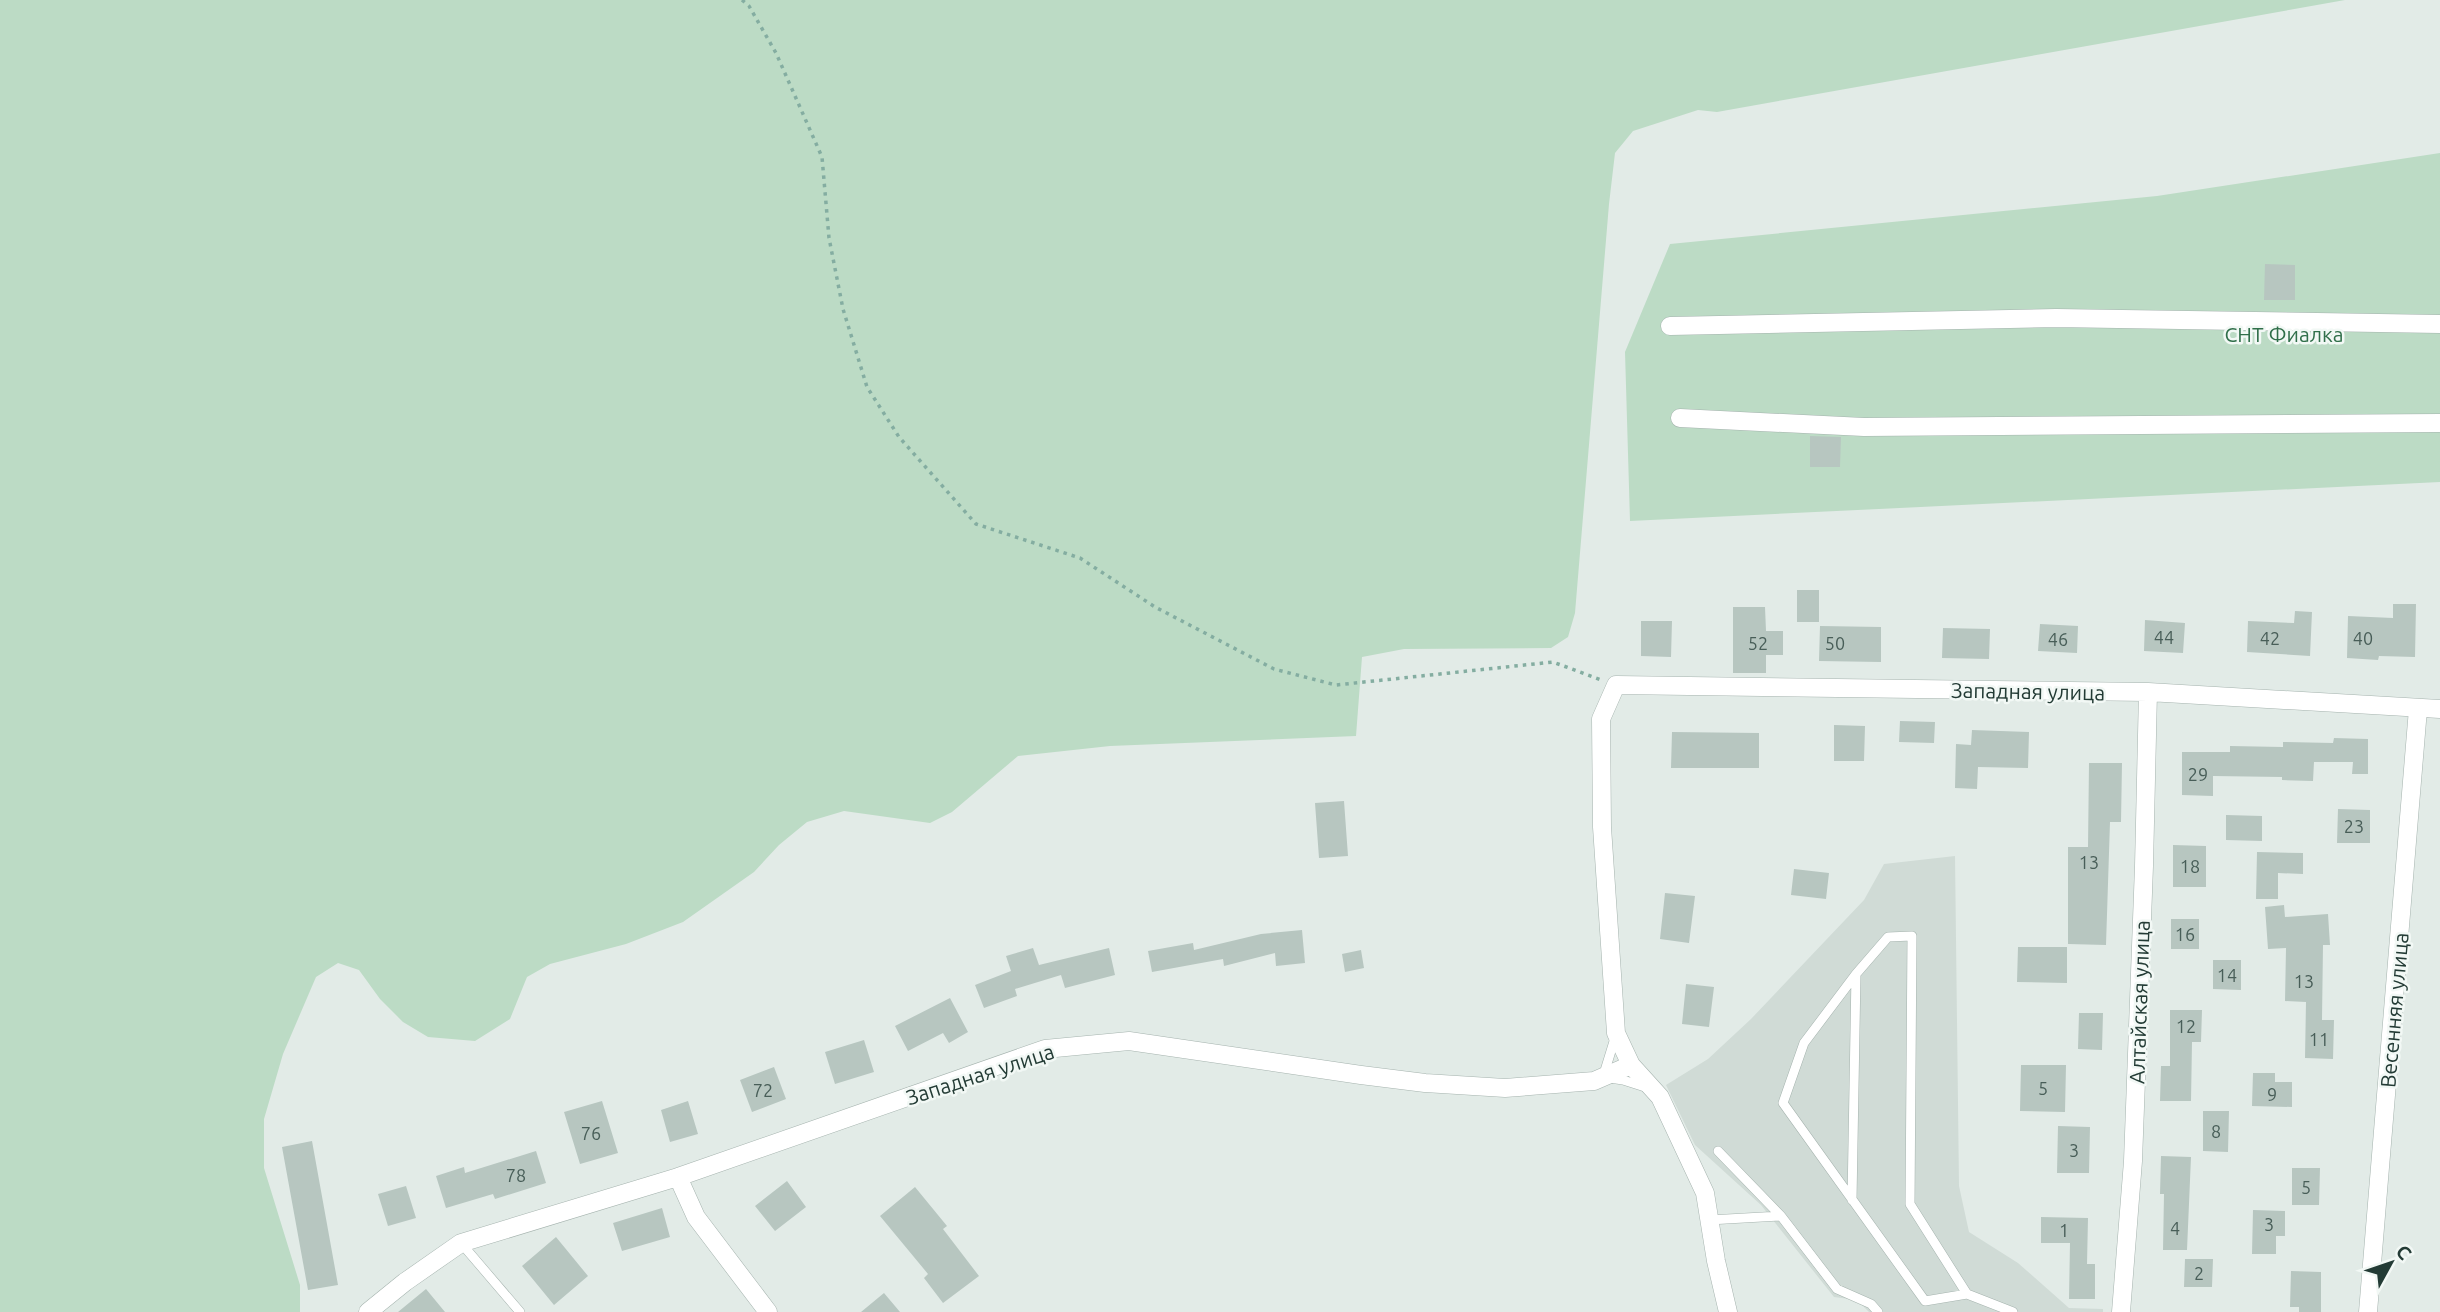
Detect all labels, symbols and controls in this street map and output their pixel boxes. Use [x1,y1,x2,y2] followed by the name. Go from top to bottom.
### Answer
[2224,322,2344,346] park label: СНТ Фиалка
[2154,627,2174,647] house number: 44
[2260,628,2280,648] house number: 42
[2353,628,2373,648] house number: 40
[2048,629,2068,649] house number: 46
[1748,633,1768,653] house number: 52
[1825,633,1845,653] house number: 50
[1951,678,2105,704] street label: Западная улица
[2188,764,2208,784] house number: 29
[2344,816,2364,836] house number: 23
[2079,852,2099,872] house number: 13
[2180,856,2200,876] house number: 18
[2124,920,2154,1084] street label: Алтайская улица
[2175,924,2195,944] house number: 16
[2375,931,2413,1089] street label: Весенняя улица
[2217,965,2237,985] house number: 14
[2294,971,2314,991] house number: 13
[2176,1016,2196,1036] house number: 12
[2309,1029,2329,1049] house number: 11
[903,1039,1057,1109] street label: Западная улица
[2038,1078,2048,1098] house number: 5
[753,1080,773,1100] house number: 72
[2267,1084,2277,1104] house number: 9
[2211,1121,2221,1141] house number: 8
[581,1123,601,1143] house number: 76
[2069,1140,2079,1160] house number: 3
[506,1165,526,1185] house number: 78
[2301,1177,2311,1197] house number: 5
[2264,1214,2274,1234] house number: 3
[2170,1218,2180,1238] house number: 4
[2059,1220,2069,1240] house number: 1
[2356,1228,2426,1298] north arrow
[2392,1240,2416,1264] text: С
[2194,1263,2204,1283] house number: 2

